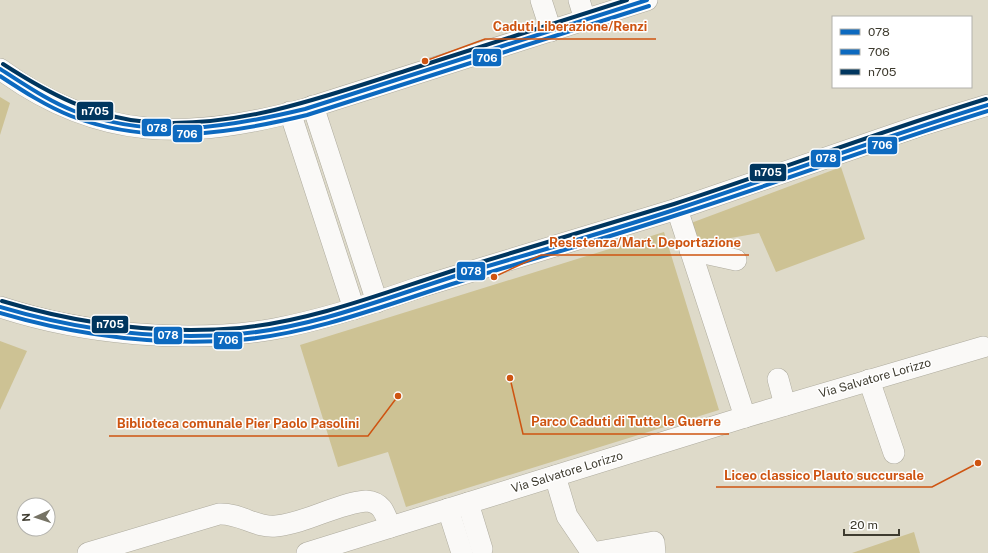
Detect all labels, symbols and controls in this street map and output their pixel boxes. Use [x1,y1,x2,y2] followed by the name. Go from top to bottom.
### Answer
[485,14,656,39] callout: Caduti Liberazione/Renzi
[832,16,972,88] legend
[493,19,647,34] text: Caduti Liberazione/Renzi
[868,25,890,39] text: 078
[868,45,890,59] text: 706
[472,48,502,67] line badge: 706
[476,52,498,64] text: 706
[868,65,897,79] text: n705
[76,101,114,121] line badge: n705
[81,105,109,117] text: n705
[141,118,172,137] line badge: 078
[146,122,168,134] text: 078
[172,124,203,143] line badge: 706
[176,128,198,140] text: 706
[867,136,898,155] line badge: 706
[871,139,893,151] text: 706
[810,149,841,168] line badge: 078
[815,152,837,164] text: 078
[749,163,787,182] line badge: n705
[754,166,782,178] text: n705
[541,230,749,255] callout: Resistenza/Mart. Deportazione
[549,235,741,250] text: Resistenza/Mart. Deportazione
[456,261,486,281] line badge: 078
[460,265,482,277] text: 078
[91,315,129,334] line badge: n705
[96,318,124,330] text: n705
[153,326,183,345] line badge: 078
[157,329,179,341] text: 078
[213,331,243,350] line badge: 706
[217,334,239,346] text: 706
[817,355,933,401] street label: Via Salvatore Lorizzo
[523,409,729,434] callout: Parco Caduti di Tutte le Guerre
[109,411,368,436] callout: Biblioteca comunale Pier Paolo Pasolini
[531,414,721,429] text: Parco Caduti di Tutte le Guerre
[117,416,359,431] text: Biblioteca comunale Pier Paolo Pasolini
[509,448,625,496] street label: Via Salvatore Lorizzo
[716,462,932,487] callout: Liceo classico Plauto succursale
[724,468,924,483] text: Liceo classico Plauto succursale
[16,497,56,537] north arrow
[844,511,899,537] scale bar
[20,513,32,522] text: N
[850,518,878,532] text: 20 m

